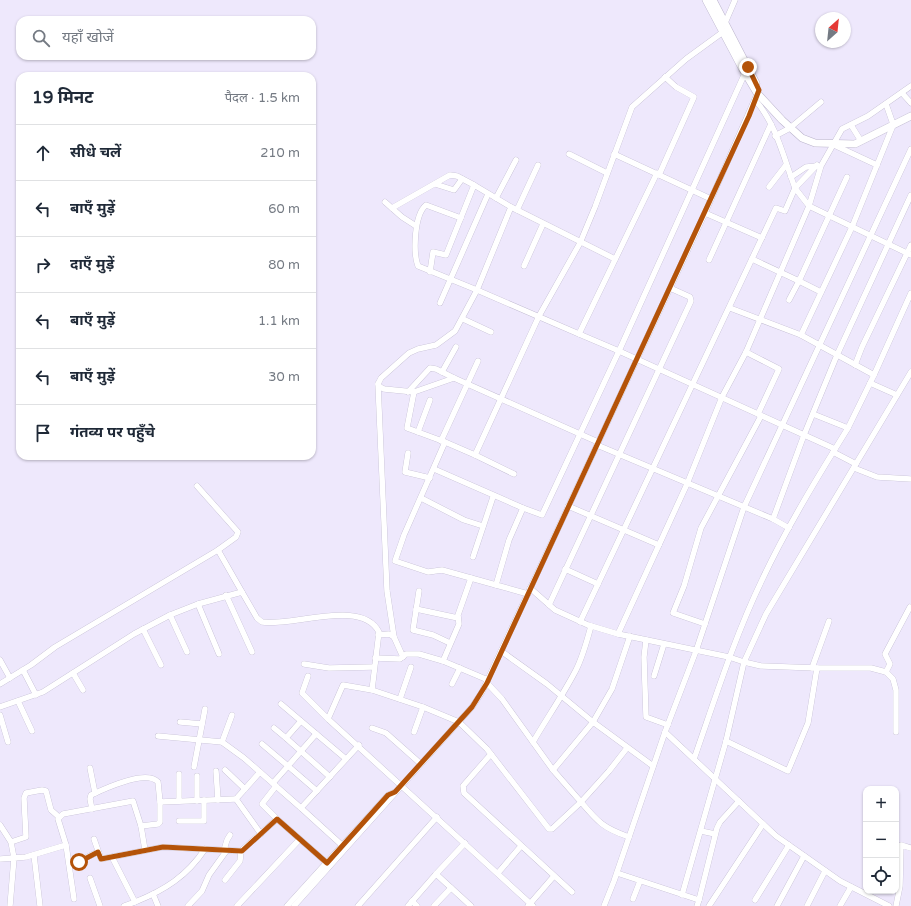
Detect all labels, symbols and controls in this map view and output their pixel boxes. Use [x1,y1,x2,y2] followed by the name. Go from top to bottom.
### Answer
[815,12,851,48] north arrow
[16,16,316,60] search box
[30,27,52,49] icon: search
[62,28,114,46] text: यहाँ खोजें
[739,58,757,76] route end
[32,87,93,108] text: 19 मिनट
[225,90,300,106] text: पैदल · 1.5 km
[32,142,54,164] icon: ahead
[70,143,121,161] text: सीधे चलें
[260,145,300,161] text: 210 m
[32,198,54,220] icon: left
[70,199,115,217] text: बाएँ मुड़ें
[268,201,300,217] text: 60 m
[32,254,54,276] icon: right
[70,255,114,273] text: दाएँ मुड़ें
[268,257,300,273] text: 80 m
[32,310,54,332] icon: left
[70,311,115,329] text: बाएँ मुड़ें
[258,313,300,329] text: 1.1 km
[32,366,54,388] icon: left
[70,367,115,385] text: बाएँ मुड़ें
[268,369,300,385] text: 30 m
[32,422,54,444] icon: arrive
[70,423,155,441] text: गंतव्य पर पहुँचे
[863,786,899,894] map controls
[863,786,899,822] button: +
[863,822,899,858] button: −
[70,853,88,871] route start
[863,858,899,894] button: locate

